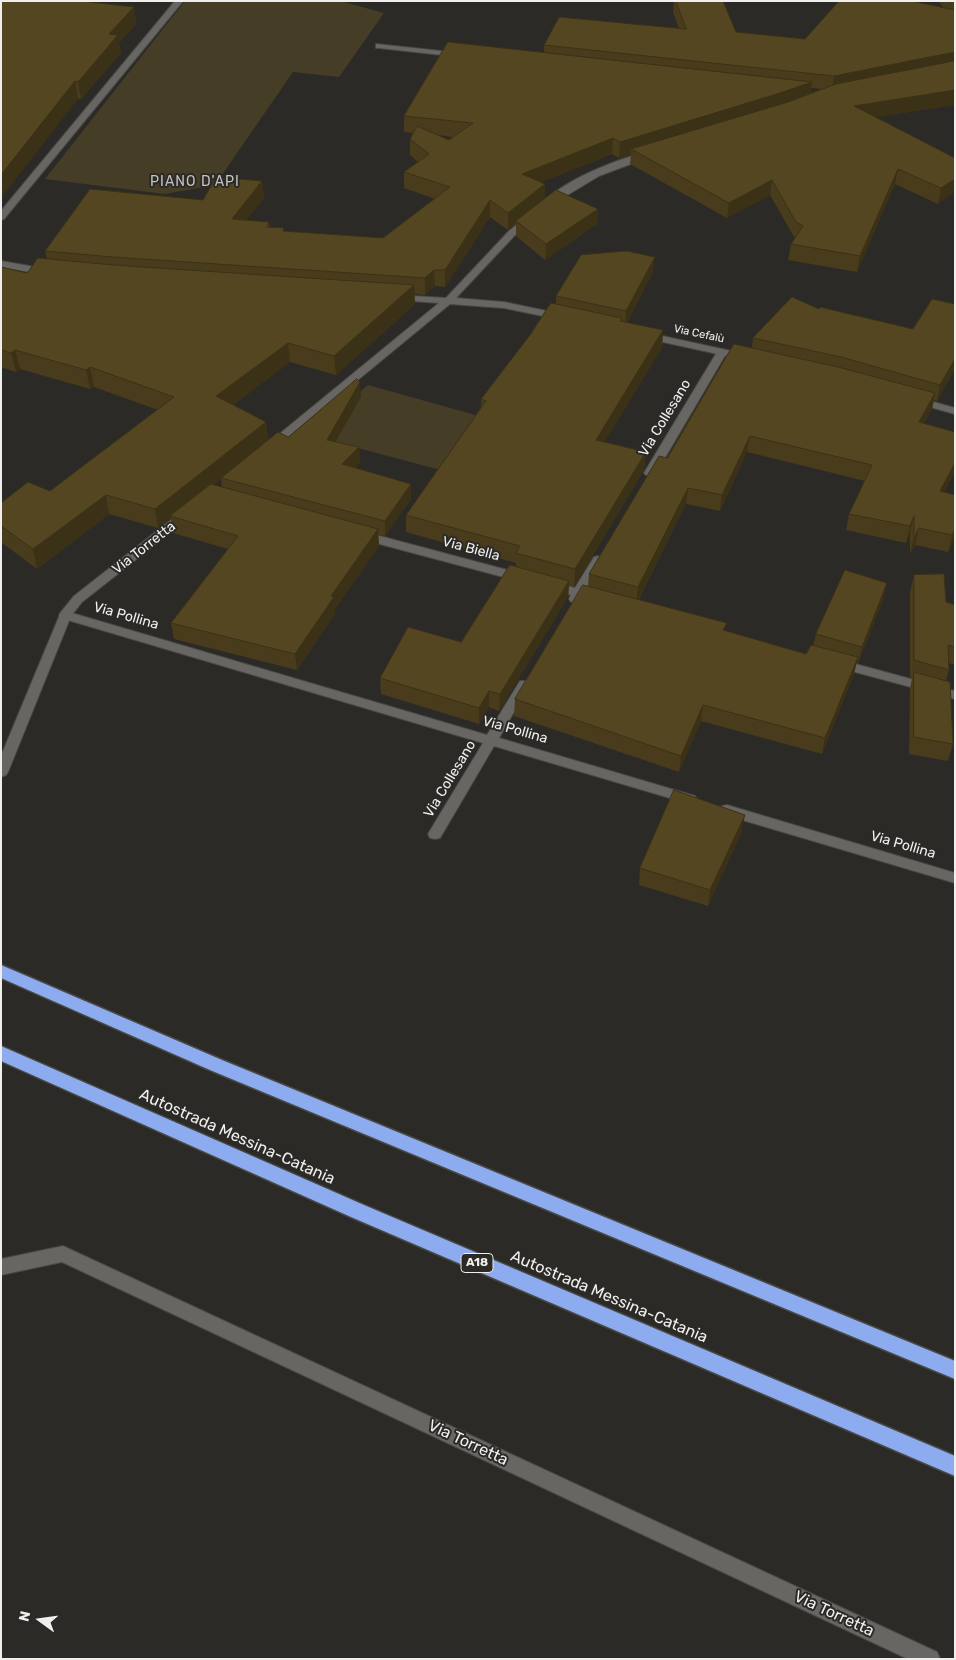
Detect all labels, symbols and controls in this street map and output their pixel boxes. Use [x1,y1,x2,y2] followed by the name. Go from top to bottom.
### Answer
[149,174,241,190] district label: PIANO D'API
[672,322,726,346] street label: Via Cefalù
[635,376,695,460] street label: Via Collesano
[109,518,179,578] street label: Via Torretta
[440,533,502,565] street label: Via Biella
[91,599,161,633] street label: Via Pollina
[480,713,550,747] street label: Via Pollina
[420,737,480,821] street label: Via Collesano
[868,828,938,862] street label: Via Pollina
[136,1085,338,1189] street label: Autostrada Messina-Catania
[508,1247,710,1347] street label: Autostrada Messina-Catania
[461,1254,493,1272] road number: A18
[425,1416,511,1470] street label: Via Torretta
[791,1587,877,1641] street label: Via Torretta
[15,1595,65,1645] north arrow
[15,1609,34,1623] text: N

